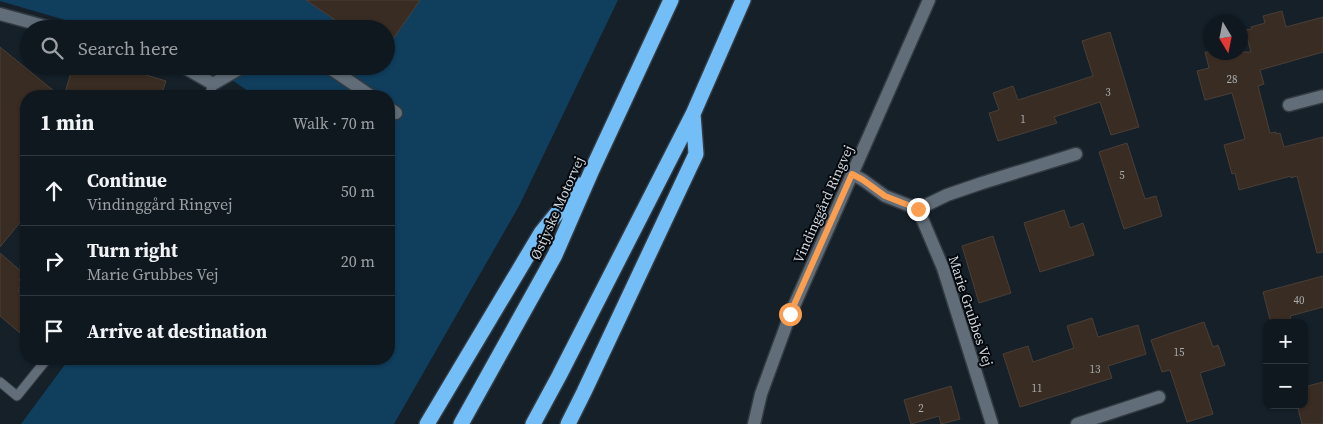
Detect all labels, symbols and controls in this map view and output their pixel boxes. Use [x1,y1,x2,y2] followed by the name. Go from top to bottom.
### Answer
[1203,15,1248,60] north arrow
[20,20,395,75] search box
[38,34,66,62] icon: search
[78,35,178,61] text: Search here
[1227,72,1238,87] house number: 28
[1105,85,1111,100] house number: 3
[40,108,95,137] text: 1 min
[293,112,375,134] text: Walk · 70 m
[1020,112,1026,127] house number: 1
[788,142,858,266] street label: Vindinggård Ringvej
[525,153,589,263] street label: Østjyske Motorvej
[87,167,167,193] text: Continue
[1119,168,1125,183] house number: 5
[40,177,68,205] icon: ahead
[341,180,375,202] text: 50 m
[87,193,232,215] text: Vindinggård Ringvej
[907,198,930,221] route end
[87,237,178,263] text: Turn right
[40,247,68,275] icon: right
[341,250,375,272] text: 20 m
[944,253,998,369] street label: Marie Grubbes Vej
[87,263,219,285] text: Marie Grubbes Vej
[1294,293,1305,308] house number: 40
[779,303,802,326] route start
[40,317,68,345] icon: arrive
[87,318,267,344] text: Arrive at destination
[1263,319,1308,409] map controls
[1263,319,1308,364] button: +
[1174,345,1185,360] house number: 15
[1090,362,1101,377] house number: 13
[1263,364,1308,409] button: −
[1032,381,1043,396] house number: 11
[918,401,924,416] house number: 2

